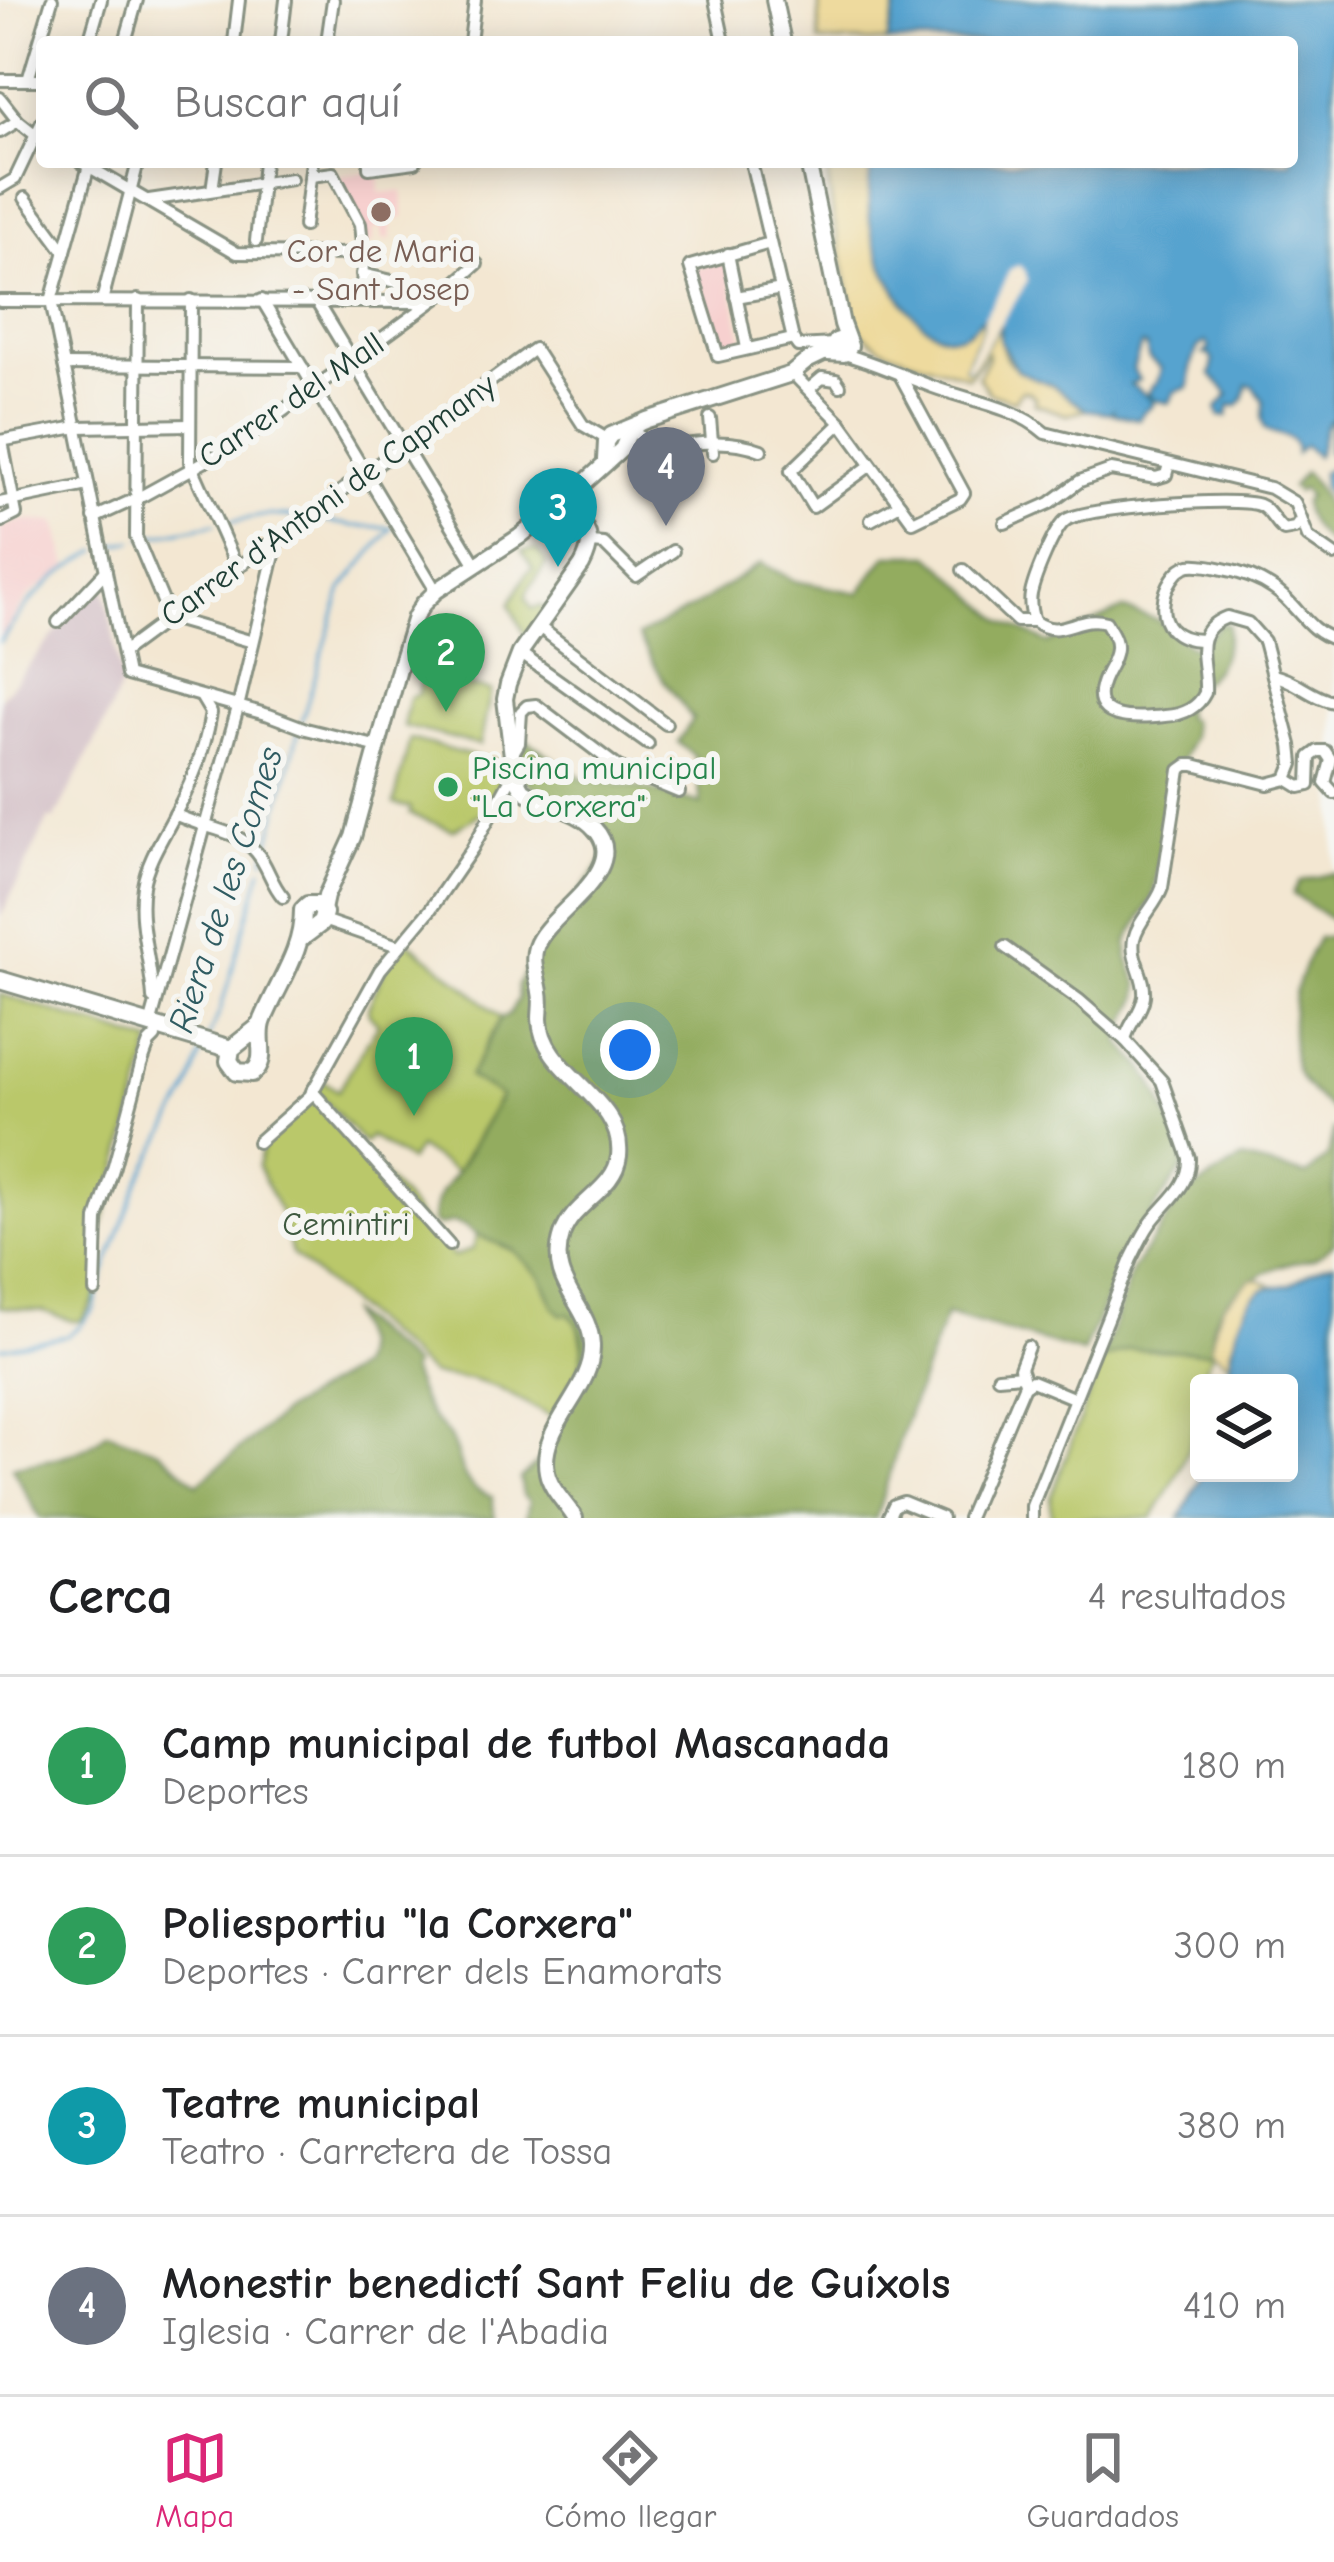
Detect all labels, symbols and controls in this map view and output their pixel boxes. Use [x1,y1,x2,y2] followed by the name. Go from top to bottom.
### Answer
[36,36,1298,168] search box
[78,69,144,135] icon: search
[174,76,401,128] text: Buscar aquí
[368,199,394,225] marker: Cor de Maria - Sant Josep
[286,232,476,308] place label: Cor de Maria - Sant Josep
[191,324,391,476] street label: Carrer del Mall
[153,366,503,634] street label: Carrer d'Antoni de Capmany
[627,427,705,526] pin: 4
[519,468,597,567] pin: 3
[407,613,485,712] pin: 2
[161,742,291,1038] water label: Riera de les Comes
[472,749,716,825] place label: Piscina municipal "La Corxera"
[435,774,461,800] marker: Piscina municipal "La Corxera"
[375,1017,453,1116] pin: 1
[600,1020,660,1080] your location
[282,1205,410,1243] park label: Cemintiri
[1190,1374,1298,1482] map controls
[1190,1374,1298,1482] button: layers
[48,1567,173,1626] text: Cerca
[1088,1574,1286,1619] text: 4 resultados
[162,1717,890,1769] text: Camp municipal de futbol Mascanada
[79,1743,95,1788] text: 1
[1181,1743,1286,1788] text: 180 m
[162,1769,309,1814] text: Deportes
[162,1897,633,1949] text: Poliesportiu "la Corxera"
[77,1923,97,1968] text: 2
[1173,1923,1286,1968] text: 300 m
[162,1949,722,1994] text: Deportes · Carrer dels Enamorats
[162,2077,480,2129] text: Teatre municipal
[77,2103,97,2148] text: 3
[1177,2103,1286,2148] text: 380 m
[162,2129,613,2174] text: Teatro · Carretera de Tossa
[162,2257,950,2309] text: Monestir benedictí Sant Feliu de Guíxols
[78,2283,96,2328] text: 4
[1183,2283,1286,2328] text: 410 m
[162,2309,609,2354] text: Iglesia · Carrer de l'Abadia
[155,2425,234,2535] tab: Mapa
[544,2425,716,2535] tab: Cómo llegar
[1026,2425,1179,2535] tab: Guardados

